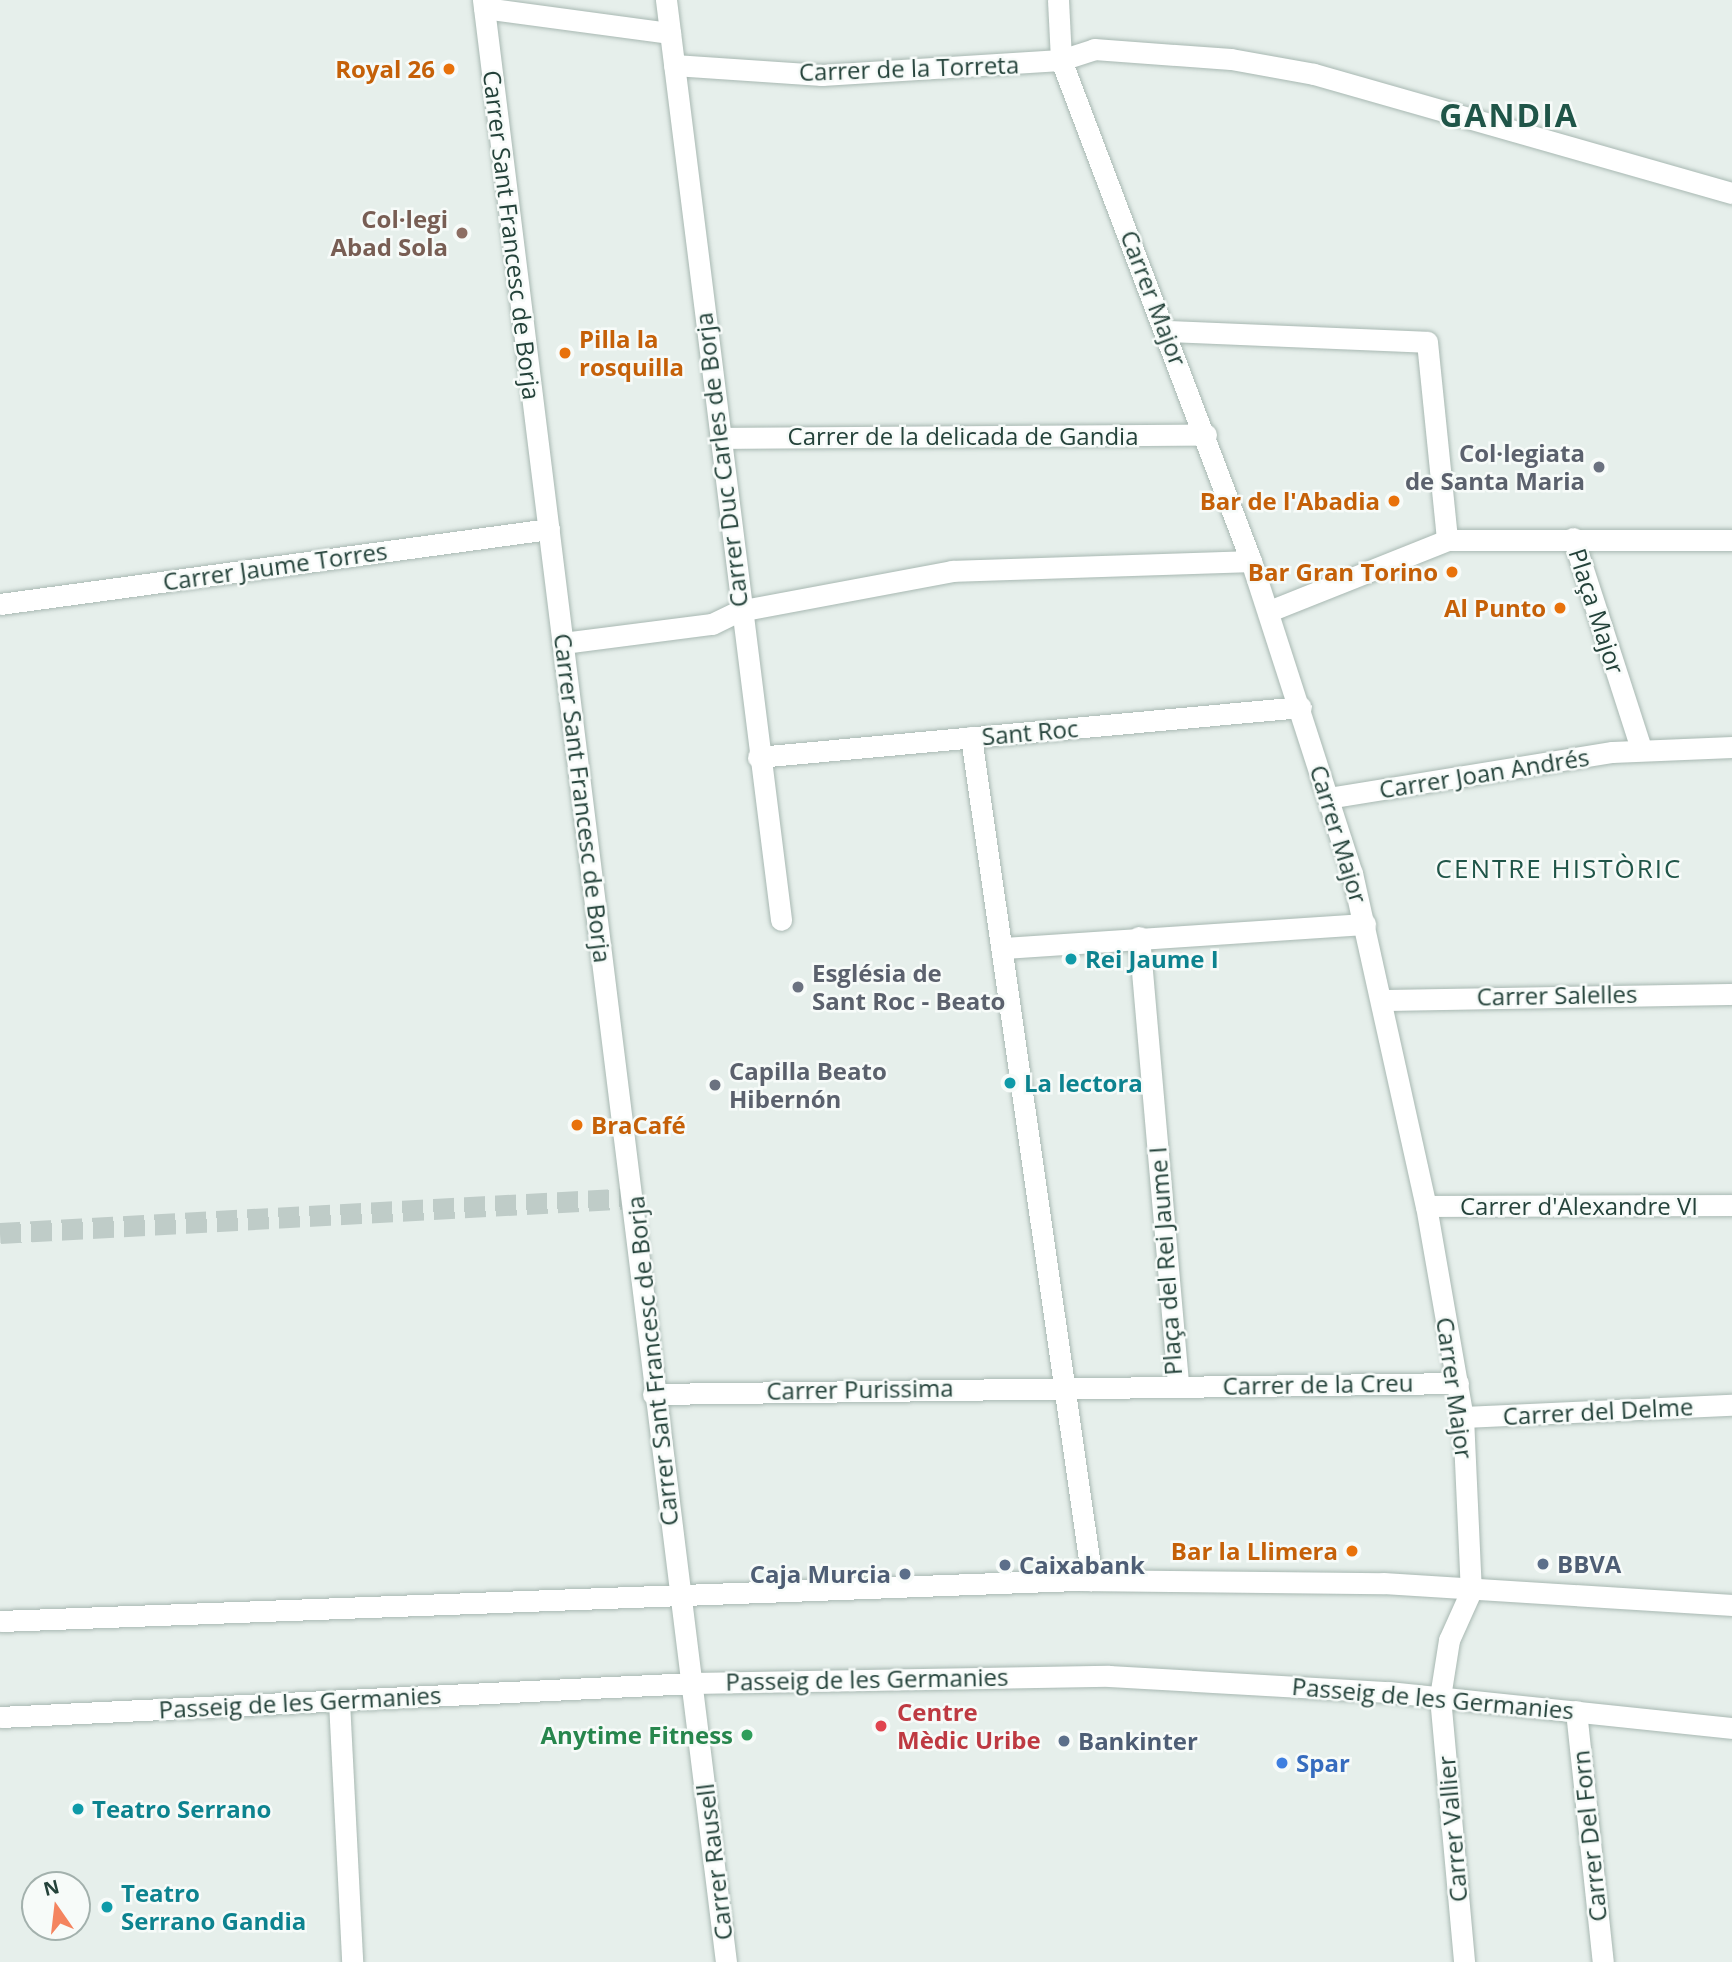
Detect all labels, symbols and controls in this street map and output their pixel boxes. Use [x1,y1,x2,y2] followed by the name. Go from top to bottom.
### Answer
[798,50,1020,86] street label: Carrer de la Torreta
[335,55,435,83] place label: Royal 26
[441,61,457,77] marker: Royal 26
[478,69,546,401] street label: Carrer Sant Francesc de Borja
[1440,96,1578,134] district label: GANDIA
[330,205,448,261] place label: Col·legi Abad Sola
[454,225,470,241] marker: Col·legi Abad Sola
[1115,226,1193,370] street label: Carrer Major
[689,311,753,609] street label: Carrer Duc Carles de Borja
[579,325,684,381] place label: Pilla la rosquilla
[557,345,573,361] marker: Pilla la rosquilla
[788,422,1138,450] street label: Carrer de la delicada de Gandia
[1405,439,1585,495] place label: Col·legiata de Santa Maria
[1591,459,1607,475] marker: Col·legiata de Santa Maria
[1200,487,1380,515] place label: Bar de l'Abadia
[1386,493,1402,509] marker: Bar de l'Abadia
[161,536,389,596] street label: Carrer Jaume Torres
[1563,545,1631,677] street label: Plaça Major
[1248,558,1438,586] place label: Bar Gran Torino
[1444,564,1460,580] marker: Bar Gran Torino
[1444,594,1546,622] place label: Al Punto
[1552,600,1568,616] marker: Al Punto
[549,632,617,964] street label: Carrer Sant Francesc de Borja
[981,713,1079,751] street label: Sant Roc
[1377,742,1591,804] street label: Carrer Joan Andrés
[1304,762,1374,906] street label: Carrer Major
[1437,853,1681,885] district label: CENTRE HISTÒRIC
[1085,945,1219,973] place label: Rei Jaume I
[1063,951,1079,967] marker: Rei Jaume I
[812,959,1005,1015] place label: Església de Sant Roc - Beato
[790,979,806,995] marker: Església de Sant Roc - Beato
[1476,979,1638,1011] street label: Carrer Salelles
[729,1057,887,1113] place label: Capilla Beato Hibernón
[1024,1069,1143,1097] place label: La lectora
[1002,1075,1018,1091] marker: La lectora
[707,1077,723,1093] marker: Capilla Beato Hibernón
[591,1111,686,1139] place label: BraCafé
[569,1117,585,1133] marker: BraCafé
[1143,1146,1187,1376] street label: Plaça del Rei Jaume I
[1460,1192,1698,1220] street label: Carrer d'Alexandre VI
[620,1195,684,1527] street label: Carrer Sant Francesc de Borja
[1431,1315,1479,1461] street label: Carrer Major
[1222,1368,1414,1400] street label: Carrer de la Creu
[766,1373,954,1405] street label: Carrer Purissima
[1502,1392,1694,1430] street label: Carrer del Delme
[1171,1537,1338,1565] place label: Bar la Llimera
[1344,1543,1360,1559] marker: Bar la Llimera
[1557,1550,1621,1578] place label: BBVA
[1019,1551,1145,1579] place label: Caixabank
[1535,1556,1551,1572] marker: BBVA
[997,1557,1013,1573] marker: Caixabank
[750,1560,891,1588] place label: Caja Murcia
[897,1566,913,1582] marker: Caja Murcia
[725,1662,1009,1696] street label: Passeig de les Germanies
[1291,1671,1575,1725] street label: Passeig de les Germanies
[158,1680,442,1724] street label: Passeig de les Germanies
[897,1698,1041,1754] place label: Centre Mèdic Uribe
[871,1716,891,1736] marker: Centre Mèdic Uribe
[541,1721,733,1749] place label: Anytime Fitness
[739,1727,755,1743] marker: Anytime Fitness
[1078,1727,1198,1755] place label: Bankinter
[1056,1733,1072,1749] marker: Bankinter
[1296,1749,1350,1777] place label: Spar
[1566,1749,1612,1923] street label: Carrer Del Forn
[1274,1755,1290,1771] marker: Spar
[1431,1755,1473,1903] street label: Carrer Vallier
[690,1782,738,1942] street label: Carrer Rausell
[92,1795,271,1823] place label: Teatro Serrano
[70,1801,86,1817] marker: Teatro Serrano
[21,1871,91,1941] north arrow
[41,1873,62,1902] text: N
[121,1879,306,1935] place label: Teatro Serrano Gandia
[99,1899,115,1915] marker: Teatro Serrano Gandia

